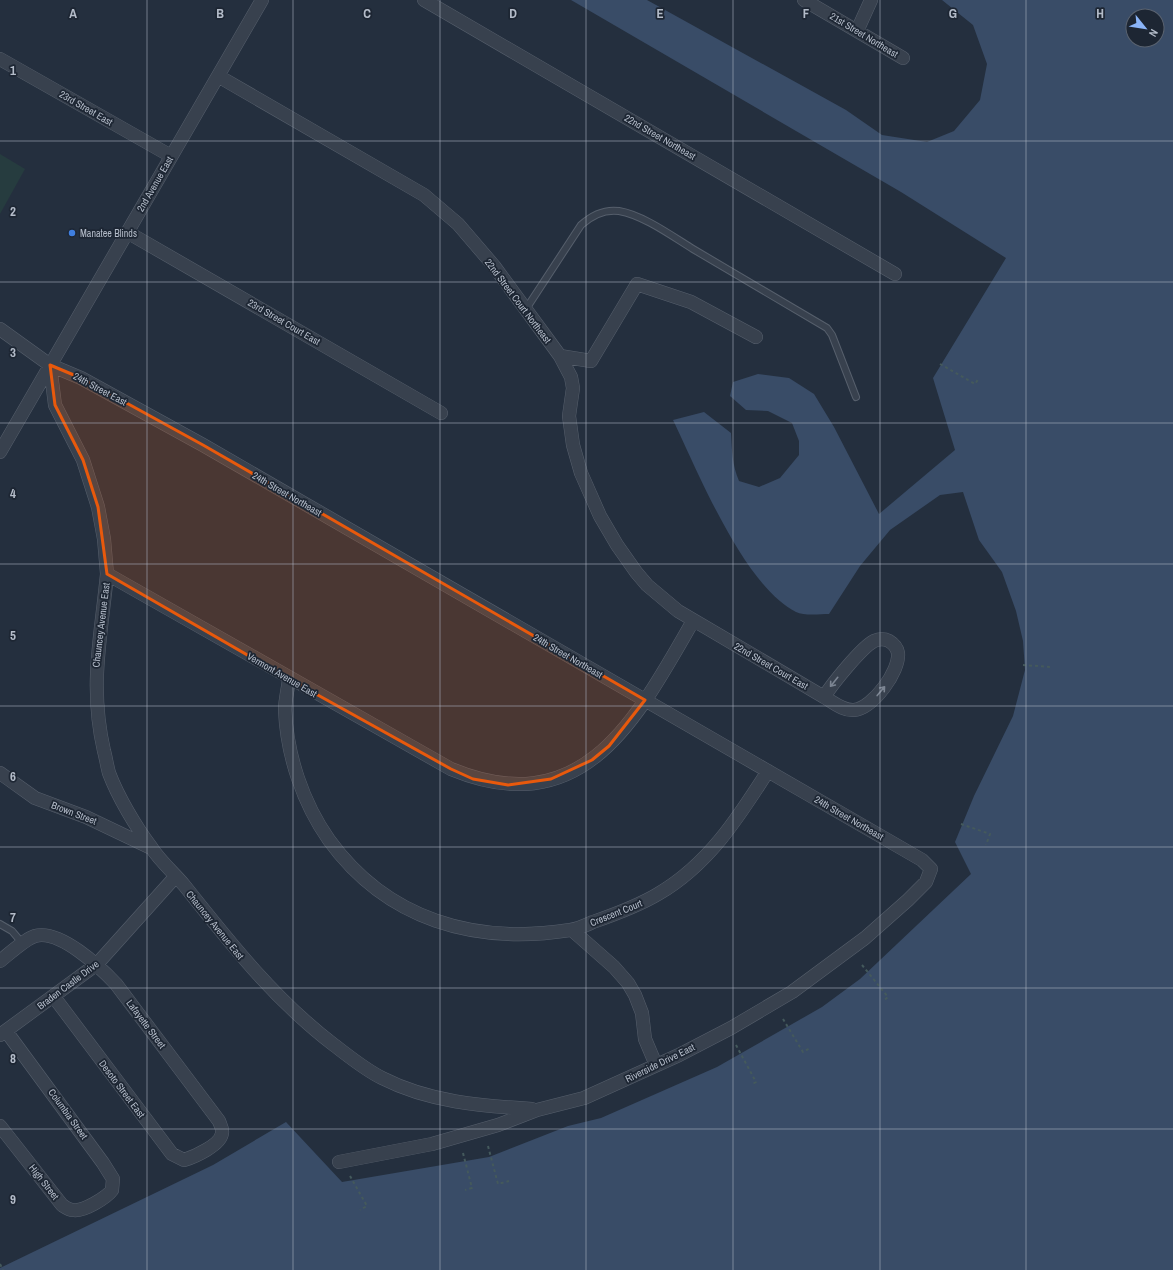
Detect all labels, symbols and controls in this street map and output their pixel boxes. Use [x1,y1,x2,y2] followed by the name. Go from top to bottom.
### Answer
[69,5,77,22] text: A
[216,5,224,22] text: B
[363,5,371,22] text: C
[509,5,517,22] text: D
[656,5,664,22] text: E
[803,5,810,22] text: F
[949,5,957,22] text: G
[1096,5,1104,22] text: H
[1125,8,1165,48] north arrow
[827,9,901,61] street label: 21st Street Northeast
[1146,27,1161,39] text: N
[10,62,16,79] text: 1
[57,88,116,129] street label: 23rd Street East
[622,111,699,163] street label: 22nd Street Northeast
[134,153,176,214] street label: 2nd Avenue East
[10,203,16,220] text: 2
[80,227,137,240] place label: Manatee Blinds
[67,228,77,238] marker: Manatee Blinds
[482,256,554,346] street label: 22nd Street Court Northeast
[245,296,323,348] street label: 23rd Street Court East
[10,344,16,361] text: 3
[71,369,130,409] street label: 24th Street East
[250,469,325,519] street label: 24th Street Northeast
[10,485,16,502] text: 4
[89,581,113,668] street label: Chauncey Avenue East
[10,627,16,644] text: 5
[531,631,606,681] street label: 24th Street Northeast
[732,640,811,693] street label: 22nd Street Court East
[245,650,320,701] street label: Vermont Avenue East
[830,676,839,687] one-way arrow
[877,685,886,696] one-way arrow
[10,768,16,785] text: 6
[812,793,887,843] street label: 24th Street Northeast
[50,798,99,828] street label: Brown Street
[183,888,247,963] street label: Chauncey Avenue East
[588,896,645,929] street label: Crescent Court
[10,909,16,926] text: 7
[35,957,102,1012] street label: Braden Castle Drive
[123,997,169,1052] street label: Lafayette Street
[623,1040,697,1085] street label: Riverside Drive East
[10,1050,16,1067] text: 8
[96,1058,148,1121] street label: Desoto Street East
[45,1086,91,1142] street label: Columbia Street
[26,1162,62,1203] street label: High Street
[10,1191,16,1208] text: 9

